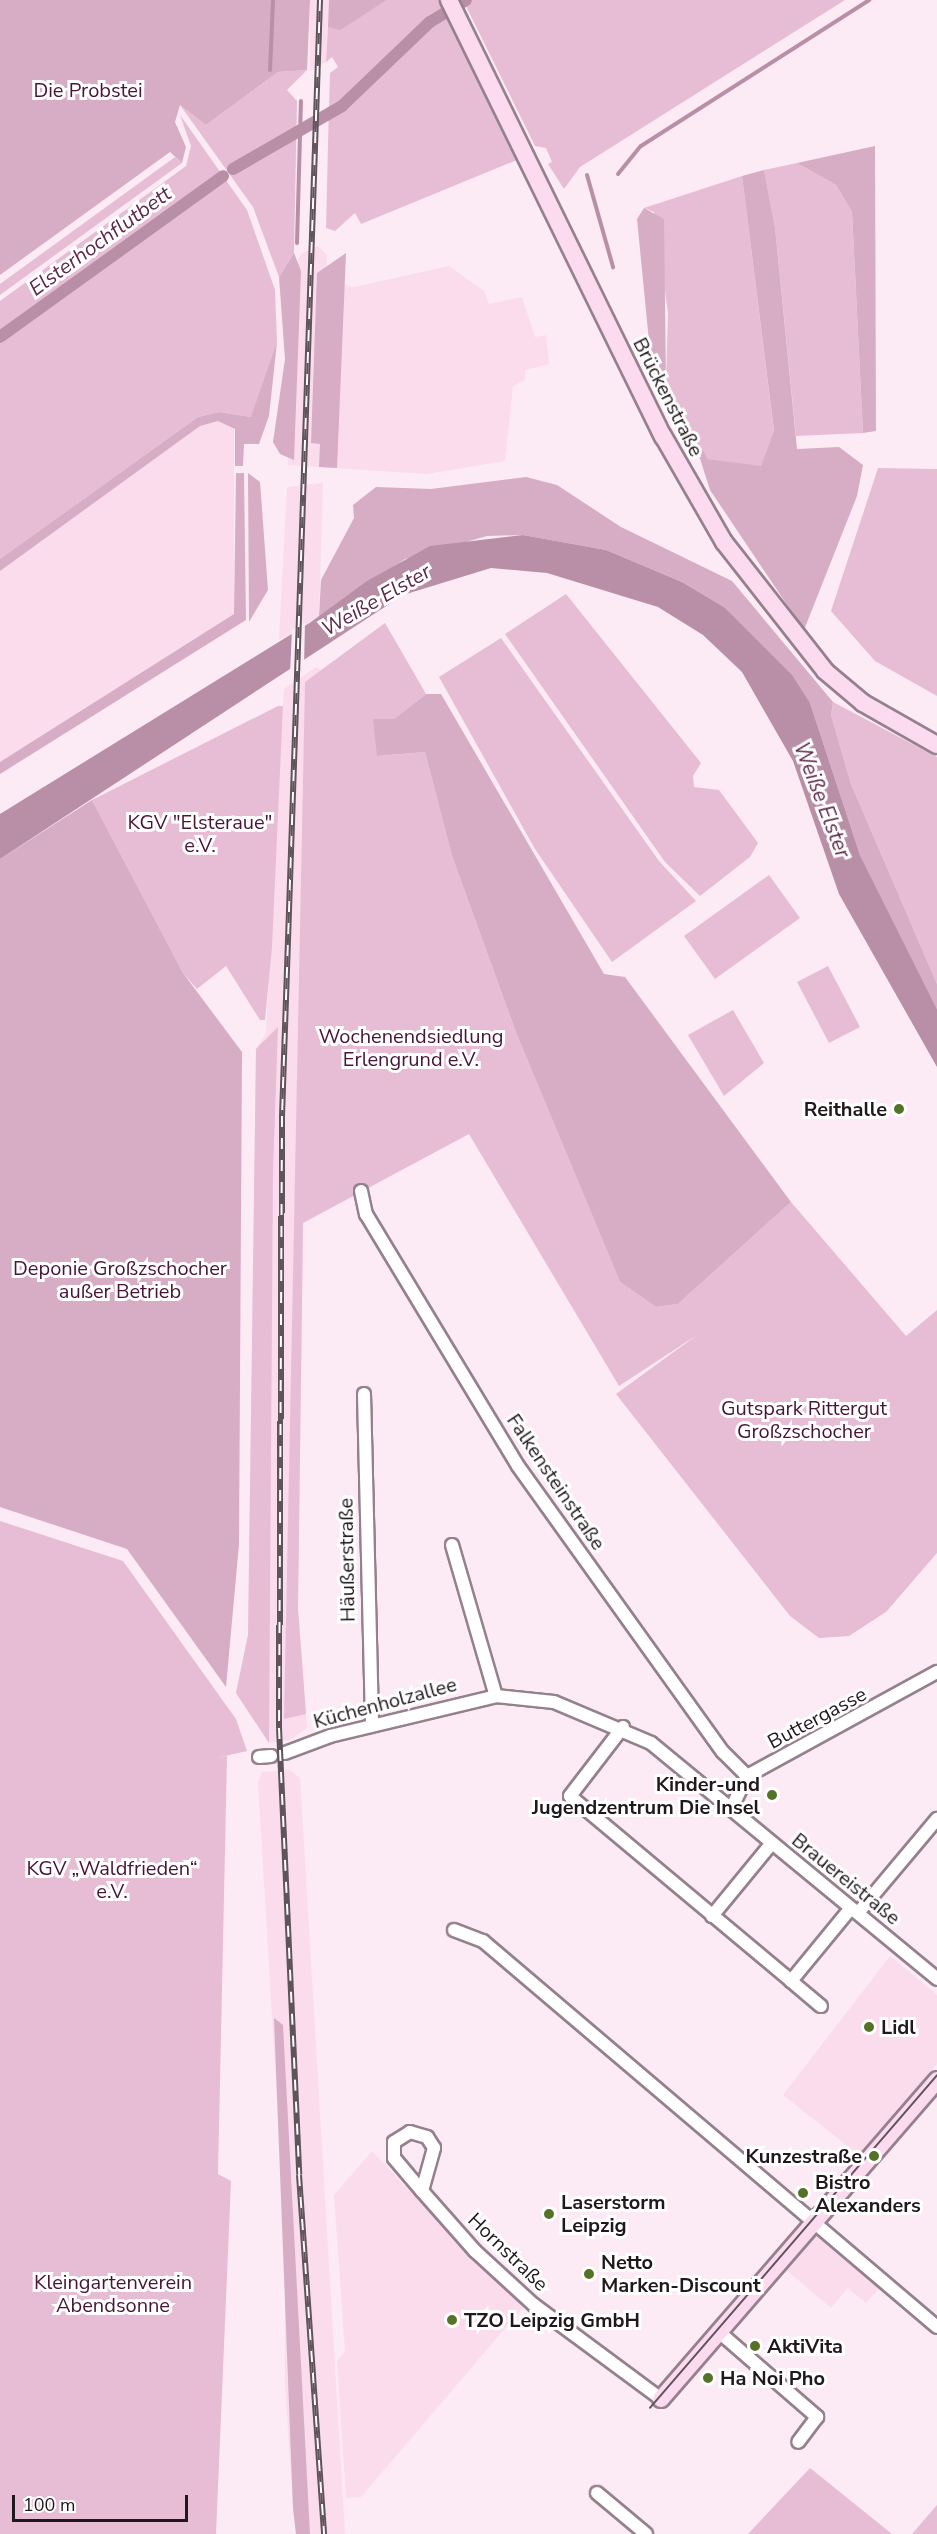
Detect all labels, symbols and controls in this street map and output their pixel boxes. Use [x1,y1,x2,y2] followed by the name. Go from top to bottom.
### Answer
[33,78,143,102] park label: Die Probstei
[24,181,176,301] water label: Elsterhochflutbett
[628,334,708,460] street label: Brückenstraße
[317,559,435,641] water label: Weiße Elster
[788,739,856,861] water label: Weiße Elster
[128,810,272,857] park label: KGV "Elsteraue" e.V.
[318,1024,504,1071] park label: Wochenendsiedlung Erlengrund e.V.
[804,1097,887,1121] place label: Reithalle
[892,1102,906,1116] marker: Reithalle
[13,1256,227,1303] park label: Deponie Großzschocher außer Betrieb
[721,1396,887,1443] park label: Gutspark Rittergut Großzschocher
[502,1409,610,1555] street label: Falkensteinstraße
[334,1498,360,1622] street label: Häußerstraße
[311,1672,459,1734] street label: Küchenholzallee
[764,1682,870,1754] street label: Buttergasse
[532,1772,760,1819] place label: Kinder-und Jugendzentrum Die Insel
[765,1788,779,1802] marker: Kinder-und Jugendzentrum Die Insel
[787,1828,905,1930] street label: Brauereistraße
[26,1857,198,1904] park label: KGV „Waldfrieden“ e.V.
[881,2015,916,2039] place label: Lidl
[862,2020,876,2034] marker: Lidl
[746,2144,862,2168] place label: Kunzestraße
[867,2149,881,2163] marker: Kunzestraße
[815,2170,921,2217] place label: Bistro Alexanders
[796,2186,810,2200] marker: Bistro Alexanders
[561,2190,666,2237] place label: Laserstorm Leipzig
[542,2207,556,2221] marker: Laserstorm Leipzig
[463,2208,553,2296] street label: Hornstraße
[601,2250,761,2297] place label: Netto Marken-Discount
[582,2267,596,2281] marker: Netto Marken-Discount
[34,2271,192,2318] park label: Kleingartenverein Abendsonne
[464,2308,640,2332] place label: TZO Leipzig GmbH
[445,2313,459,2327] marker: TZO Leipzig GmbH
[767,2334,843,2358] place label: AktiVita
[748,2339,762,2353] marker: AktiVita
[720,2366,825,2390] place label: Ha Noi Pho
[701,2371,715,2385] marker: Ha Noi Pho
[15,2483,190,2521] scale bar
[23,2493,75,2517] text: 100 m

